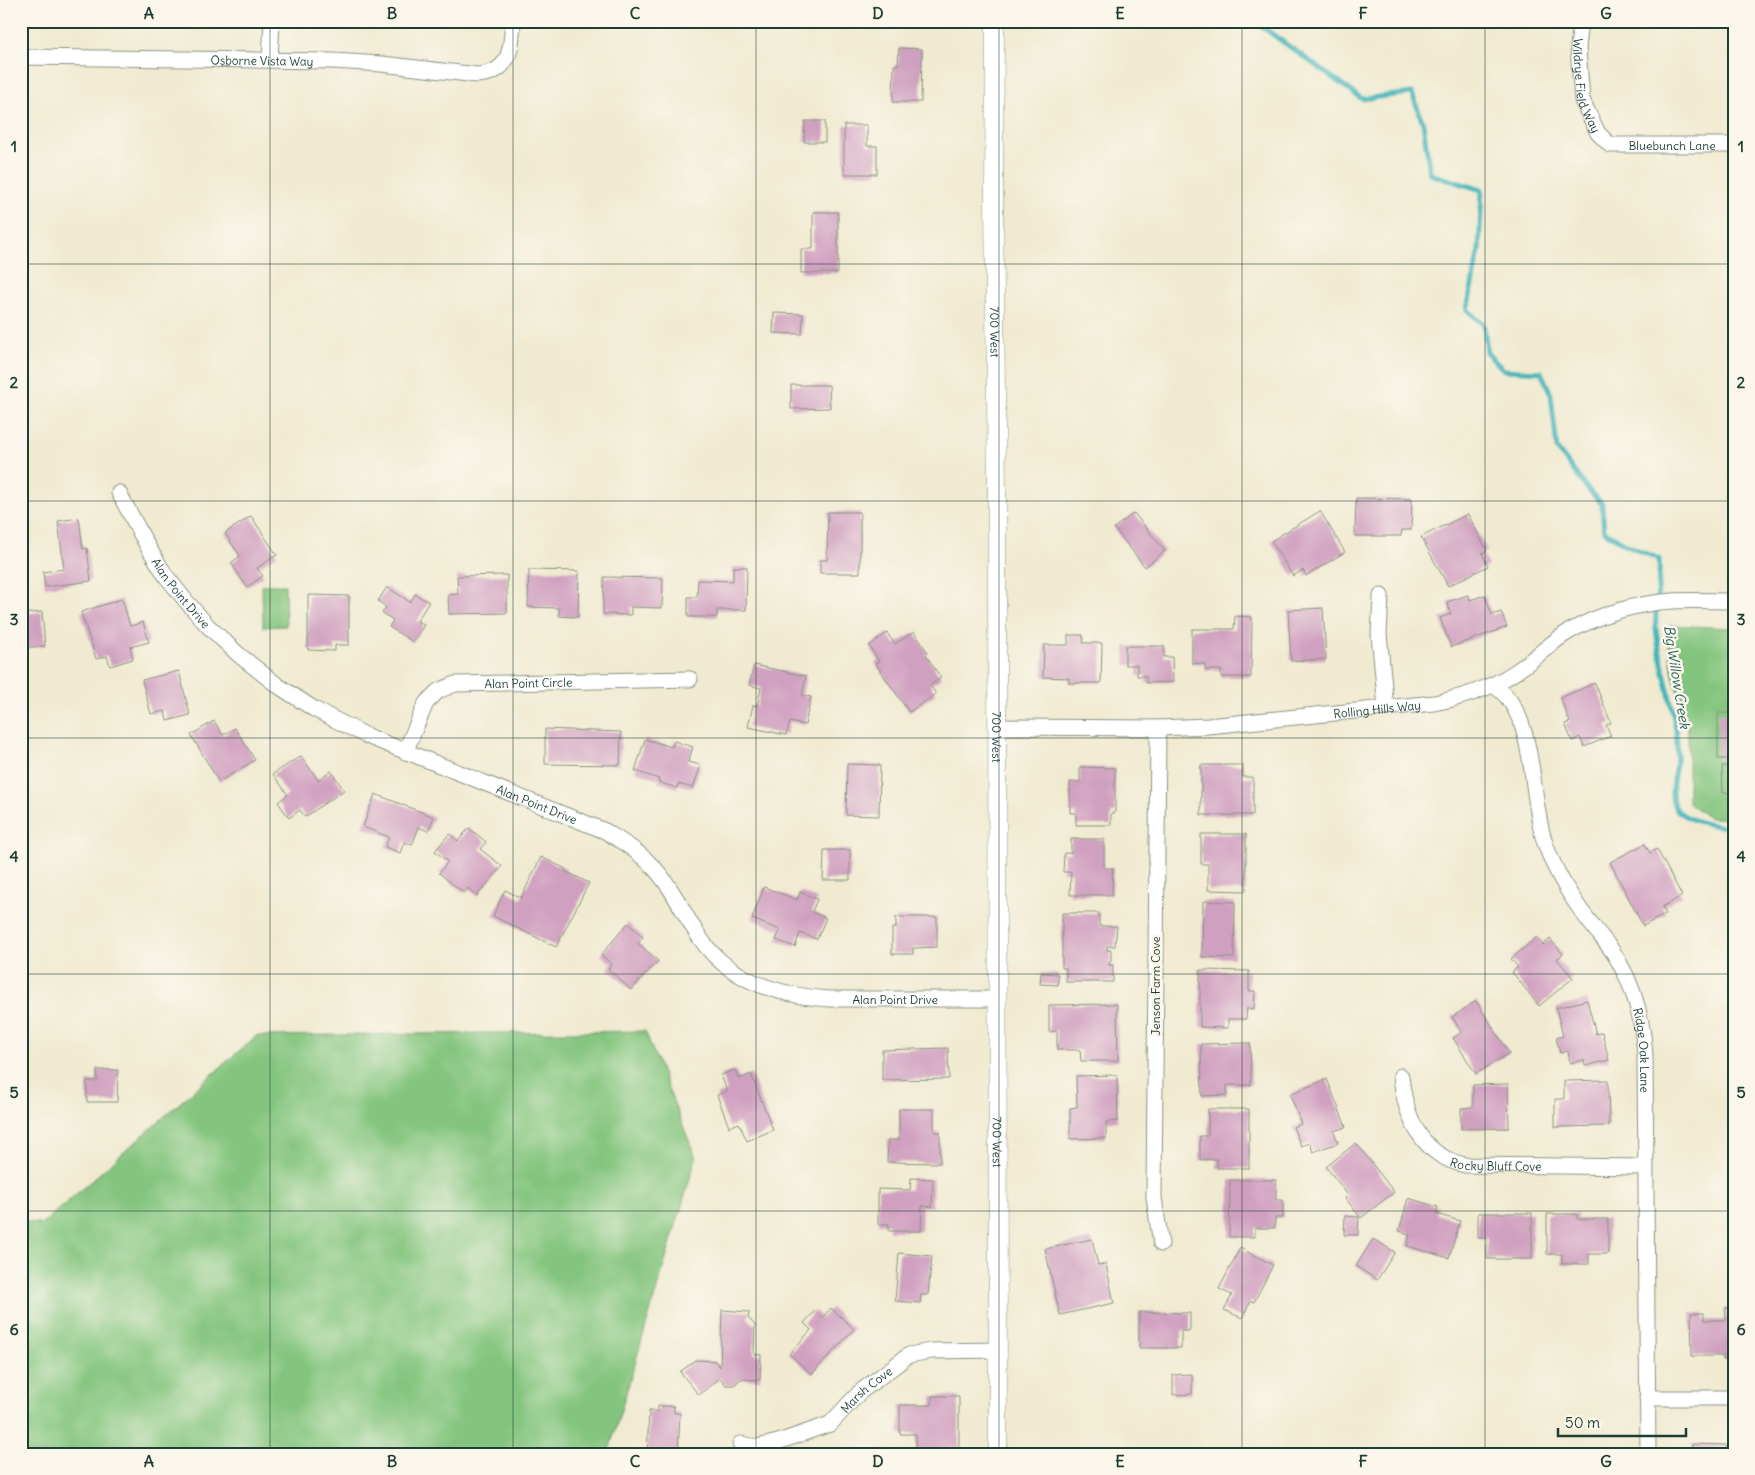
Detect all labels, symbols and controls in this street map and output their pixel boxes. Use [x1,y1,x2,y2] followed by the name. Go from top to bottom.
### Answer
[144,3,154,23] text: A
[387,3,398,23] text: B
[630,3,641,23] text: C
[872,3,884,23] text: D
[1115,3,1125,23] text: E
[1358,3,1368,23] text: F
[1600,3,1612,23] text: G
[1570,37,1604,135] street label: Wildrye Field Way
[210,52,314,68] street label: Osborne Vista Way
[11,136,17,156] text: 1
[1738,136,1744,156] text: 1
[1628,138,1716,153] street label: Bluebunch Lane
[988,306,1003,358] street label: 700 West
[10,372,19,392] text: 2
[1737,372,1746,392] text: 2
[149,555,214,631] street label: Alan Point Drive
[9,609,19,629] text: 3
[1736,609,1746,629] text: 3
[1660,624,1694,731] water label: Big Willow Creek
[484,674,572,691] street label: Alan Point Circle
[1332,697,1422,721] street label: Rolling Hills Way
[990,711,1005,762] street label: 700 West
[494,781,579,827] street label: Alan Point Drive
[9,846,19,866] text: 4
[1736,846,1746,866] text: 4
[1148,936,1163,1036] street label: Jenson Farm Cove
[852,992,938,1007] street label: Alan Point Drive
[1630,1006,1653,1093] street label: Ridge Oak Lane
[9,1082,19,1102] text: 5
[1736,1082,1746,1102] text: 5
[990,1116,1005,1167] street label: 700 West
[1448,1154,1542,1173] street label: Rocky Bluff Cove
[9,1319,19,1339] text: 6
[1736,1319,1746,1339] text: 6
[837,1363,895,1416] street label: Marsh Cove
[1558,1405,1685,1437] scale bar
[1565,1413,1600,1432] text: 50 m
[144,1451,154,1471] text: A
[387,1451,398,1471] text: B
[630,1451,641,1471] text: C
[872,1451,884,1471] text: D
[1115,1451,1125,1471] text: E
[1358,1451,1368,1471] text: F
[1600,1451,1612,1471] text: G

